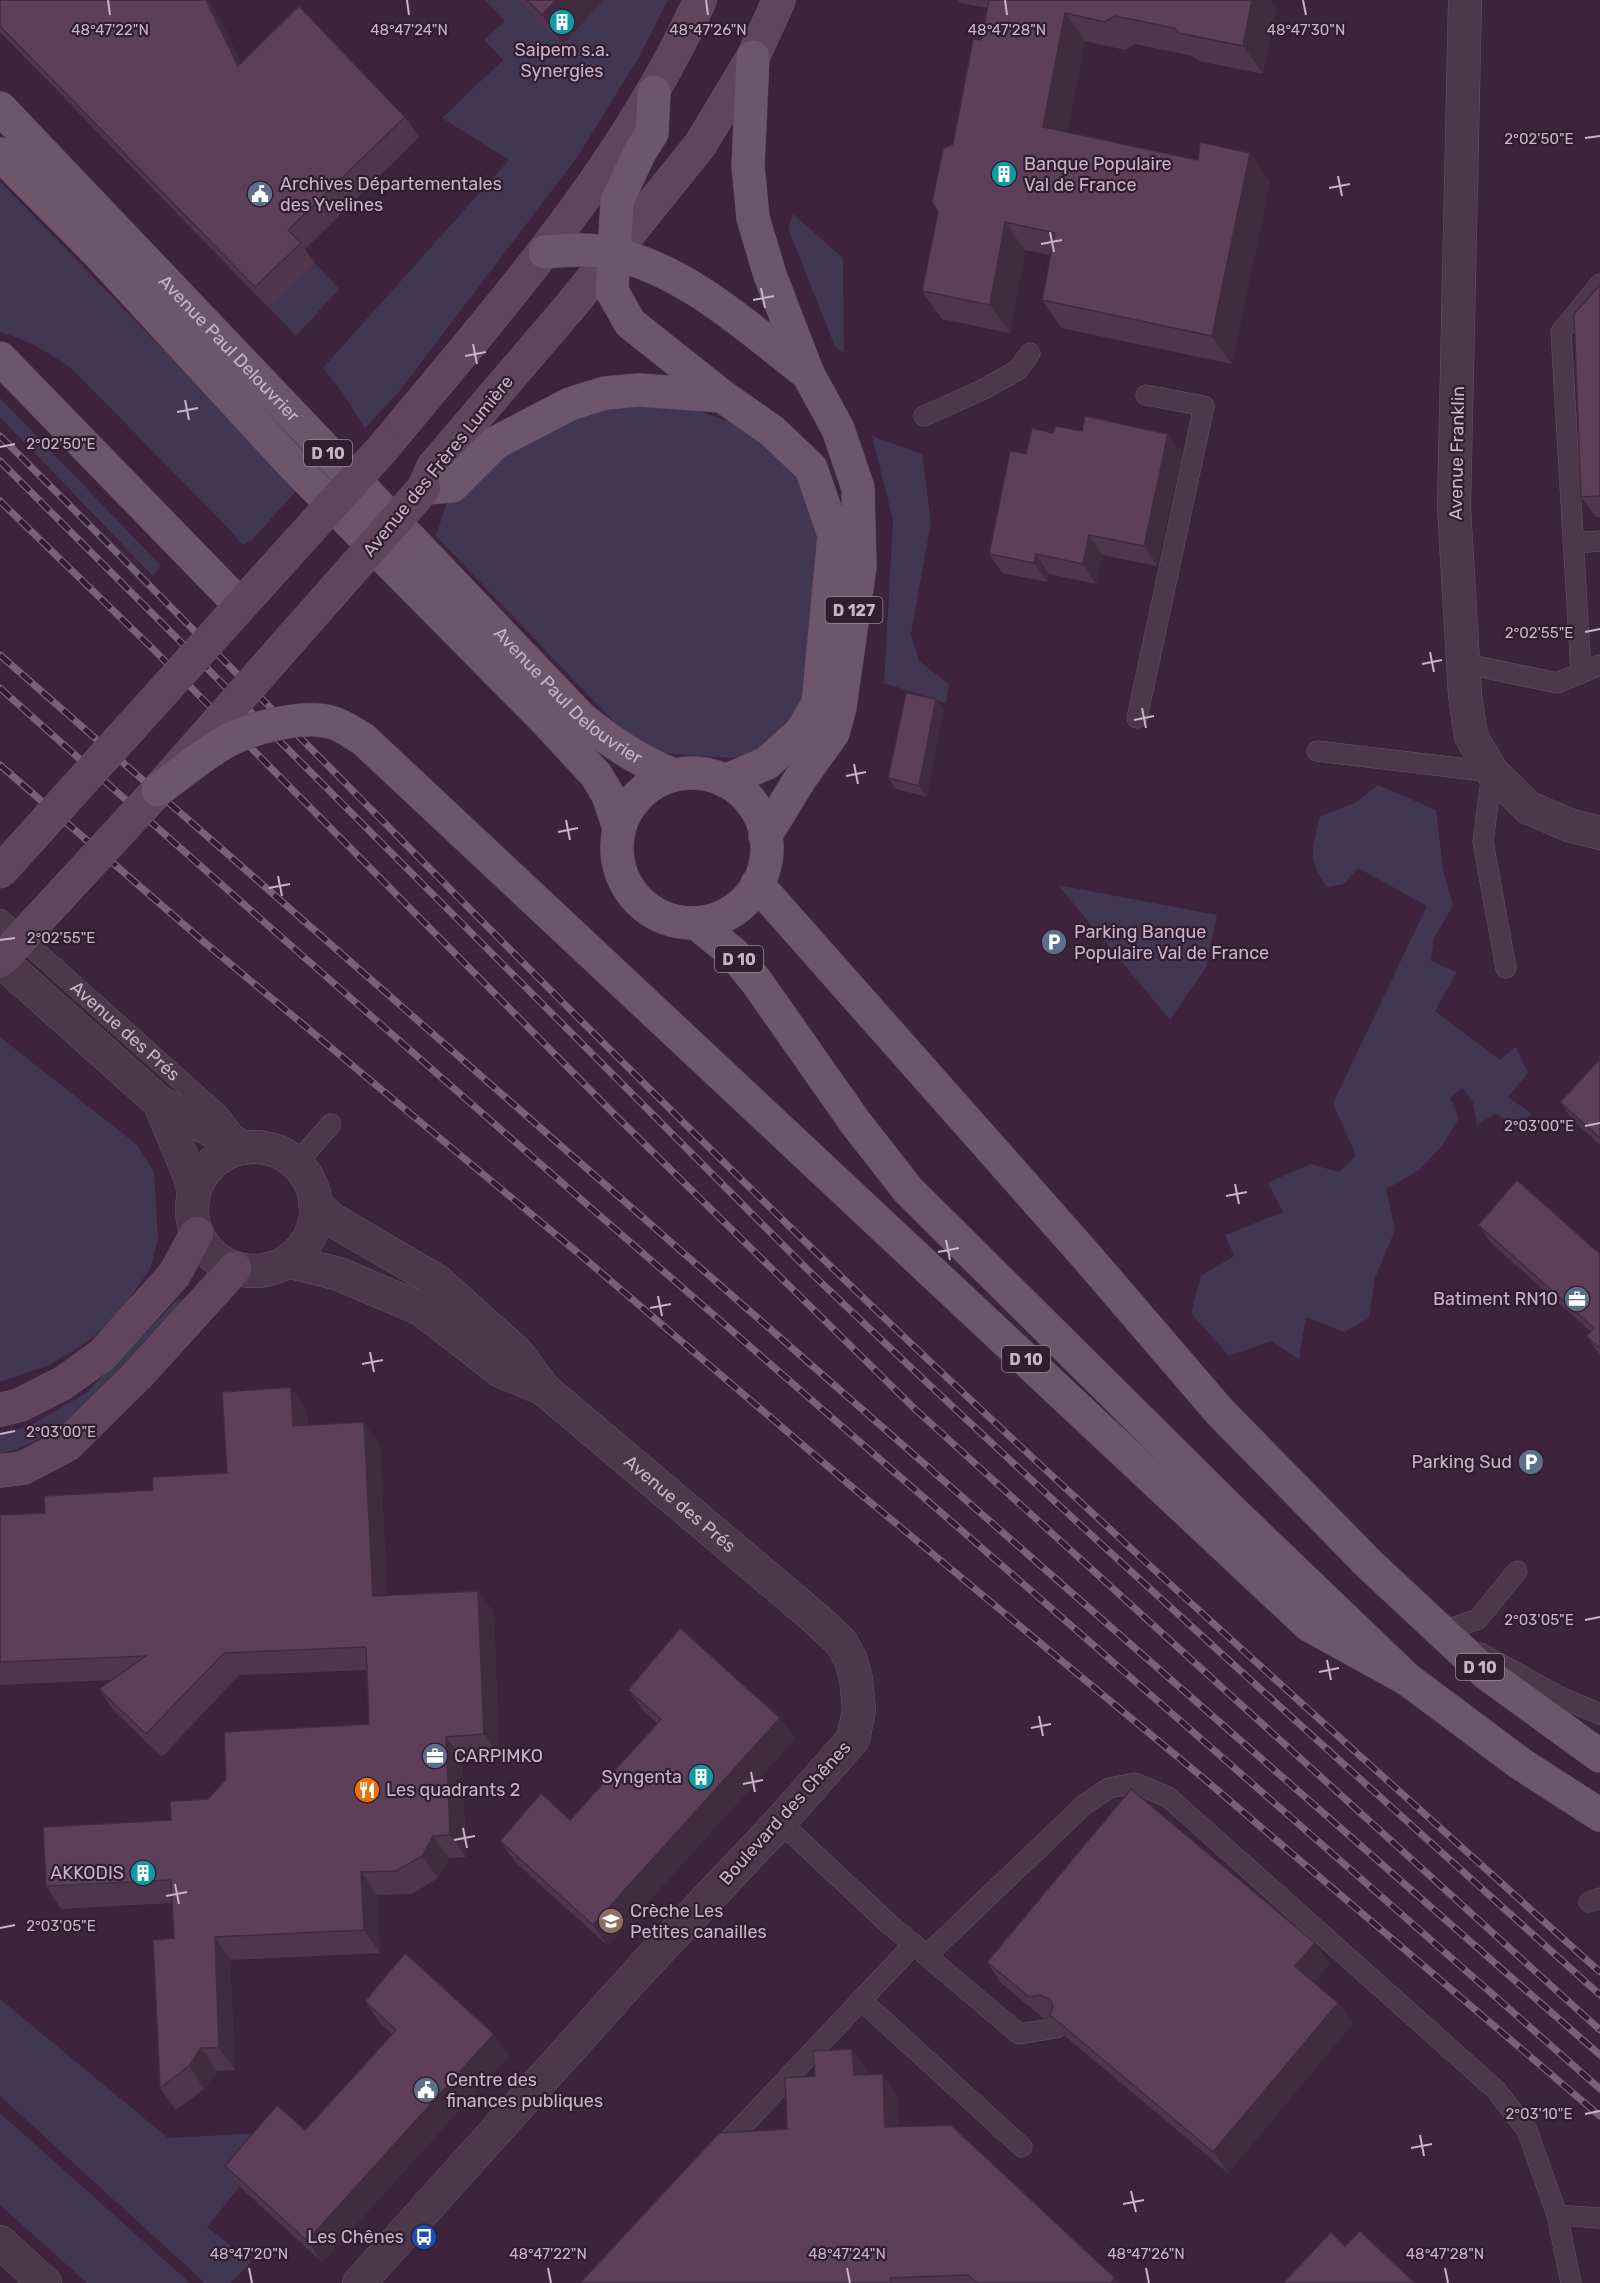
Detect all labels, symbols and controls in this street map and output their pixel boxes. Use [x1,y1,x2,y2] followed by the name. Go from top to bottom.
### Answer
[547,7,577,37] building icon: Saipem s.a. Synergies
[71,21,149,39] text: 48°47'22"N
[370,21,448,39] text: 48°47'24"N
[669,21,747,39] text: 48°47'26"N
[968,21,1046,39] text: 48°47'28"N
[1267,21,1345,39] text: 48°47'30"N
[515,39,609,82] place label: Saipem s.a. Synergies
[1504,130,1574,148] text: 2°02'50"E
[1024,153,1172,196] place label: Banque Populaire Val de France
[989,159,1019,189] building icon: Banque Populaire Val de France
[280,173,502,216] place label: Archives Départementales des Yvelines
[245,179,275,209] public building icon: Archives Départementales des Yvelines
[154,270,304,427] street label: Avenue Paul Delouvrier
[358,371,518,561] street label: Avenue des Frères Lumière
[1445,386,1469,520] street label: Avenue Franklin
[26,435,96,453] text: 2°02'50"E
[304,440,352,466] road number: D 10
[826,597,882,623] road number: D 127
[489,622,646,769] street label: Avenue Paul Delouvrier
[1505,624,1573,642] text: 2°02'55"E
[1074,921,1269,964] place label: Parking Banque Populaire Val de France
[1039,927,1069,957] parking icon: Parking Banque Populaire Val de France
[27,929,95,947] text: 2°02'55"E
[715,946,763,972] road number: D 10
[66,976,184,1086] street label: Avenue des Prés
[1504,1117,1574,1135] text: 2°03'00"E
[1562,1284,1592,1314] office icon: Batiment RN10
[1433,1288,1558,1310] place label: Batiment RN10
[1002,1346,1050,1372] road number: D 10
[26,1423,96,1441] text: 2°03'00"E
[1516,1447,1546,1477] parking icon: Parking Sud
[620,1450,740,1557] street label: Avenue des Prés
[1411,1451,1512,1473] place label: Parking Sud
[1504,1611,1574,1629] text: 2°03'05"E
[1456,1654,1504,1680] road number: D 10
[715,1736,855,1890] street label: Boulevard des Chênes
[420,1741,450,1771] office icon: CARPIMKO
[454,1745,543,1767] place label: CARPIMKO
[686,1762,716,1792] building icon: Syngenta
[601,1766,682,1788] place label: Syngenta
[352,1775,382,1805] restaurant icon: Les quadrants 2
[386,1779,520,1801] place label: Les quadrants 2
[128,1858,158,1888] building icon: AKKODIS
[50,1862,124,1884] place label: AKKODIS
[630,1900,767,1943] place label: Crèche Les Petites canailles
[596,1906,626,1936] school or university icon: Crèche Les Petites canailles
[26,1917,96,1935] text: 2°03'05"E
[446,2069,603,2112] place label: Centre des finances publiques
[411,2075,441,2105] public building icon: Centre des finances publiques
[1505,2105,1573,2123] text: 2°03'10"E
[409,2222,439,2252] bus stop icon: Les Chênes
[307,2226,404,2248] place label: Les Chênes
[210,2245,288,2263] text: 48°47'20"N
[509,2245,587,2263] text: 48°47'22"N
[808,2245,886,2263] text: 48°47'24"N
[1107,2245,1185,2263] text: 48°47'26"N
[1406,2245,1484,2263] text: 48°47'28"N

